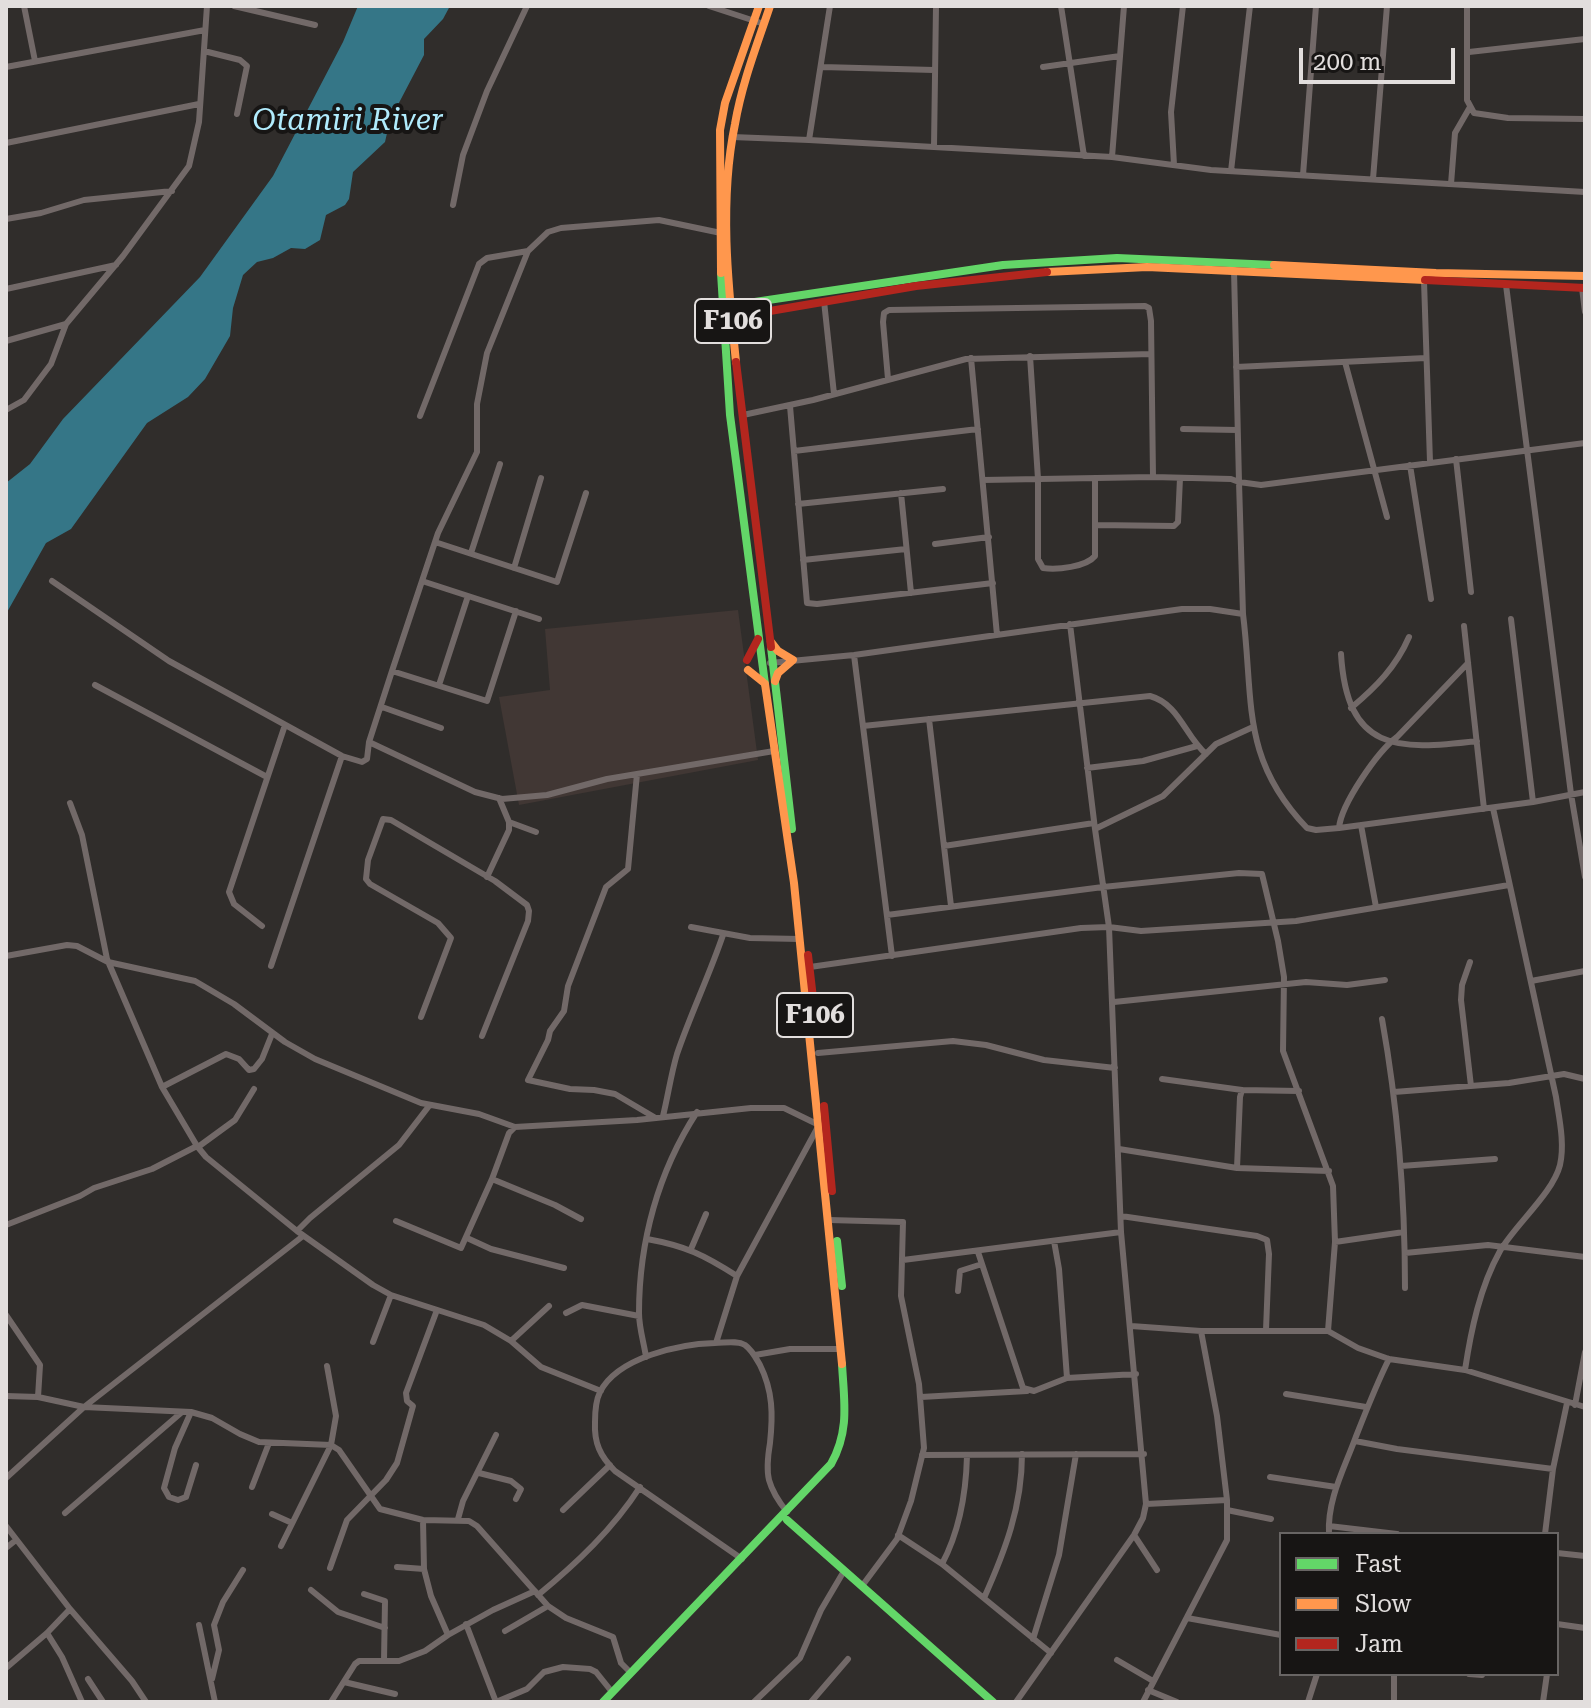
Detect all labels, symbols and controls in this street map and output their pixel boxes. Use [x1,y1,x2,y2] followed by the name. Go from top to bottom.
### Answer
[1303,32,1459,82] scale bar
[1313,48,1381,76] text: 200 m
[253,103,443,139] water label: Otamiri River
[695,299,771,343] road number: F106
[777,993,853,1037] road number: F106
[1279,1532,1559,1676] legend
[1355,1550,1402,1578] text: Fast
[1355,1590,1411,1618] text: Slow
[1355,1630,1403,1658] text: Jam

